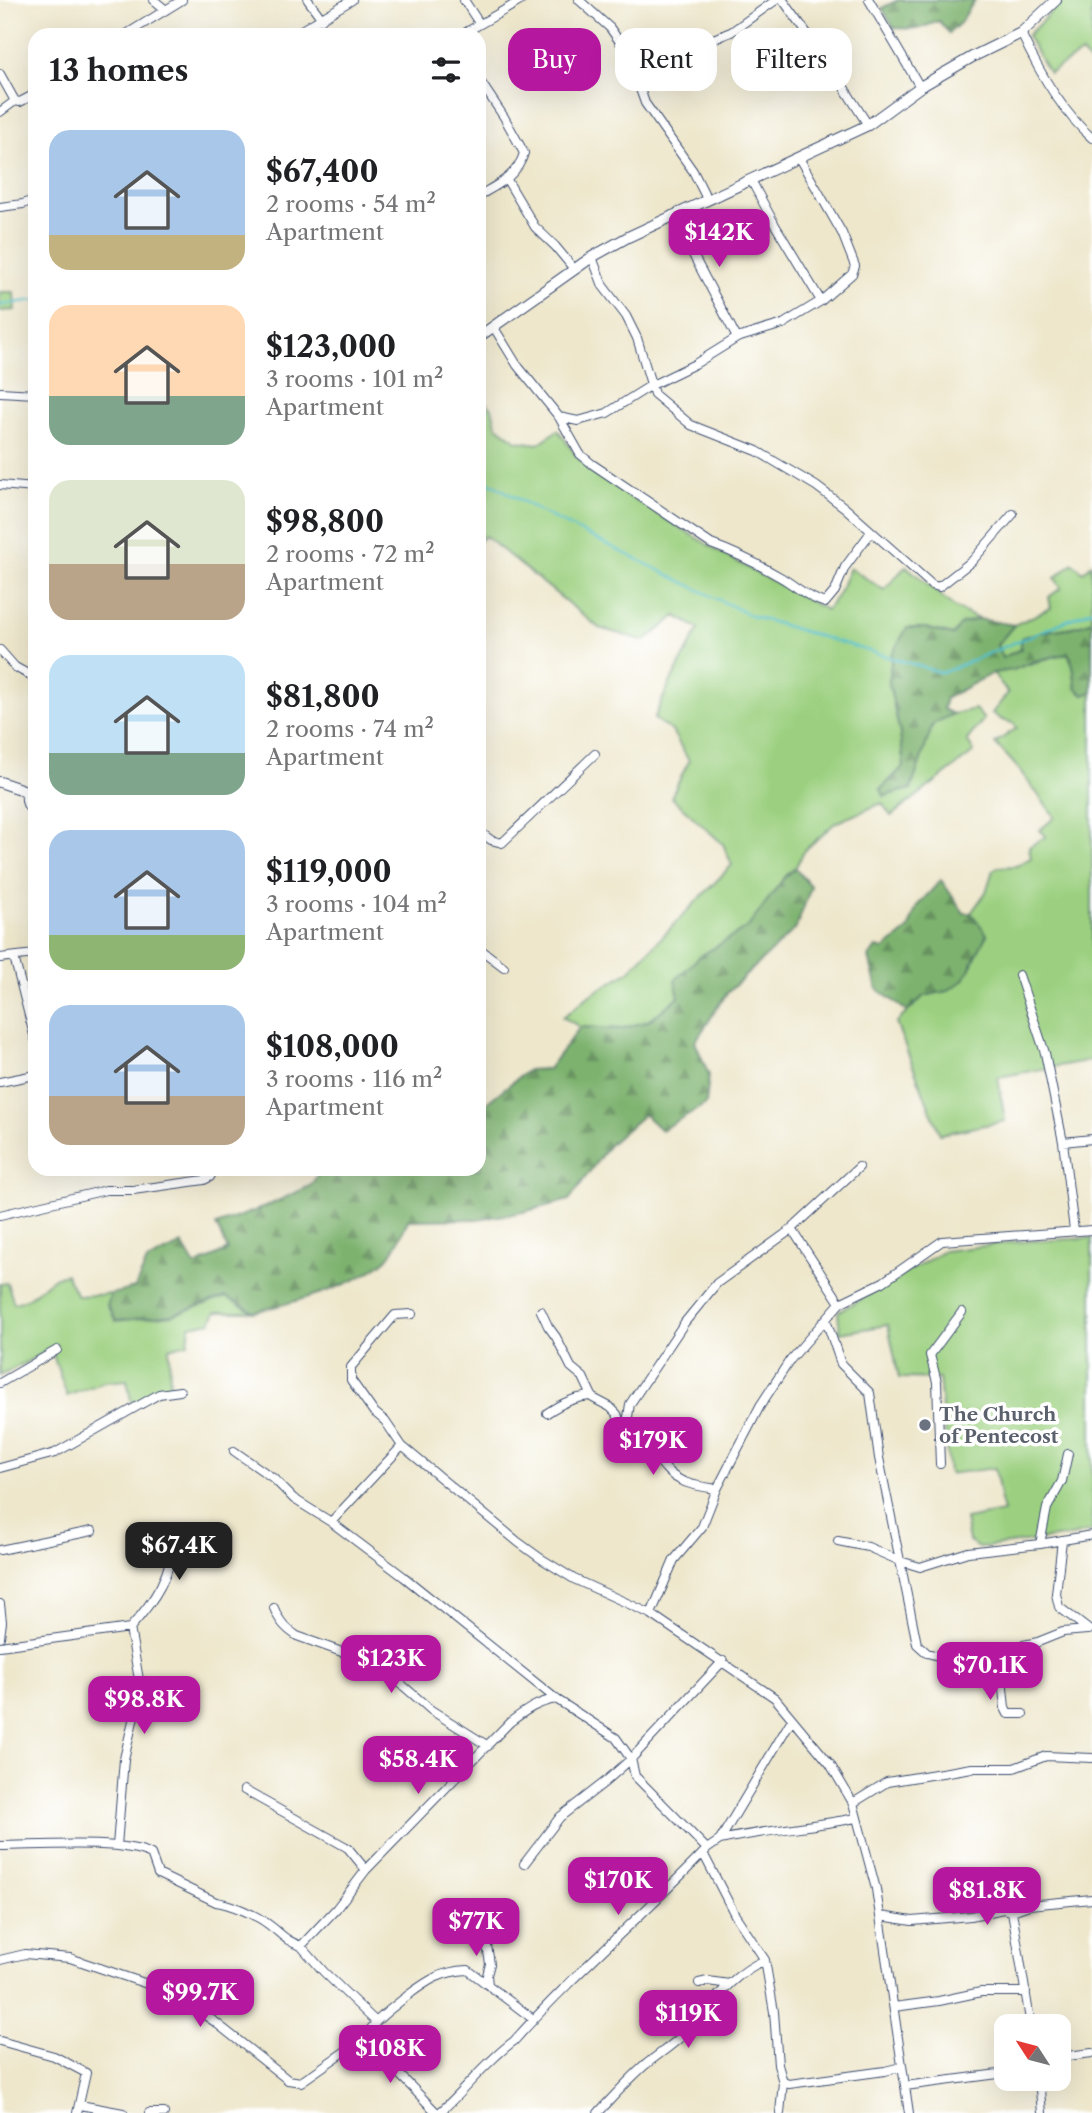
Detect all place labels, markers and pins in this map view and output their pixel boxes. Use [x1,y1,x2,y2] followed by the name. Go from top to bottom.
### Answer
[670,210,768,269] pin: $142K
[939,1403,1059,1448] place label: The Church of Pentecost
[917,1417,933,1433] marker: The Church of Pentecost
[604,1418,702,1477] pin: $179K
[122,1522,236,1582] pin: $67.4K
[342,1636,440,1695] pin: $123K
[933,1642,1047,1702] pin: $70.1K
[87,1676,201,1736] pin: $98.8K
[361,1736,475,1796] pin: $58.4K
[569,1857,667,1917] pin: $170K
[930,1868,1044,1927] pin: $81.8K
[435,1898,517,1958] pin: $77K
[143,1969,257,2029] pin: $99.7K
[639,1990,737,2050] pin: $119K
[341,2025,439,2085] pin: $108K

